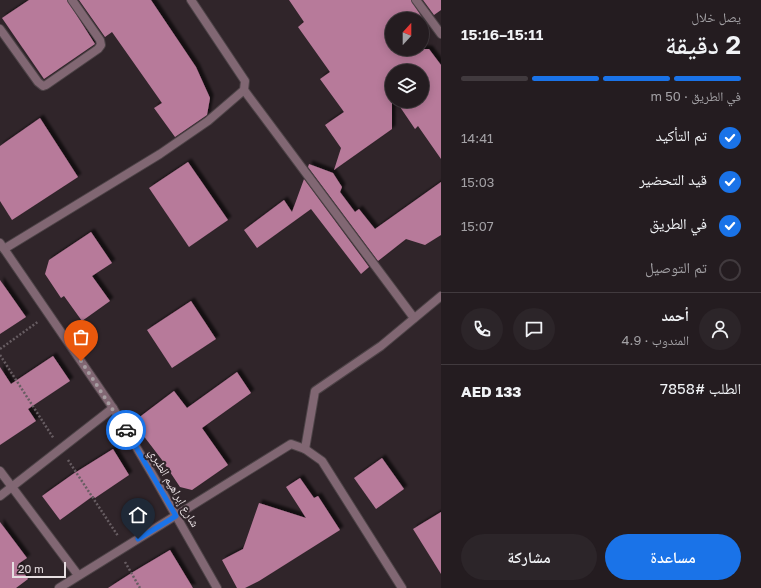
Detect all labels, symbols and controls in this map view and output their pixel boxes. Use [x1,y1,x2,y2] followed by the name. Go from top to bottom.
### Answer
[692,9,741,25] text: يصل خلال
[385,12,429,56] north arrow
[385,12,429,108] map controls
[461,25,543,43] text: 15:11–15:16
[665,29,741,60] text: 2 دقيقة
[385,64,429,108] button: layers
[650,88,741,104] text: في الطريق · 50 m
[656,126,707,144] text: تم التأكيد
[719,127,741,149] icon: check
[461,130,493,146] text: 14:41
[639,170,707,188] text: قيد التحضير
[719,171,741,193] icon: check
[461,174,494,190] text: 15:03
[650,214,707,232] text: في الطريق
[719,215,741,237] icon: check
[461,218,494,234] text: 15:07
[645,258,707,276] text: تم التوصيل
[662,306,689,324] text: أحمد
[461,308,503,350] button: phone
[513,308,555,350] button: chat
[699,308,741,350] button: person
[64,320,98,361] pin
[70,326,92,348] icon: bag
[622,332,689,348] text: المندوب · 4.9
[660,379,741,397] text: الطلب #7858
[461,382,522,400] text: AED 133
[106,410,146,450] courier
[115,419,137,441] icon: car
[143,446,203,531] street label: شارع إبراهيم الطبري
[121,498,155,539] pin
[127,504,149,526] icon: home
[461,534,597,580] button: مشاركة
[605,534,741,580] button: مساعدة
[12,560,66,579] scale bar
[18,562,44,575] text: 20 m

